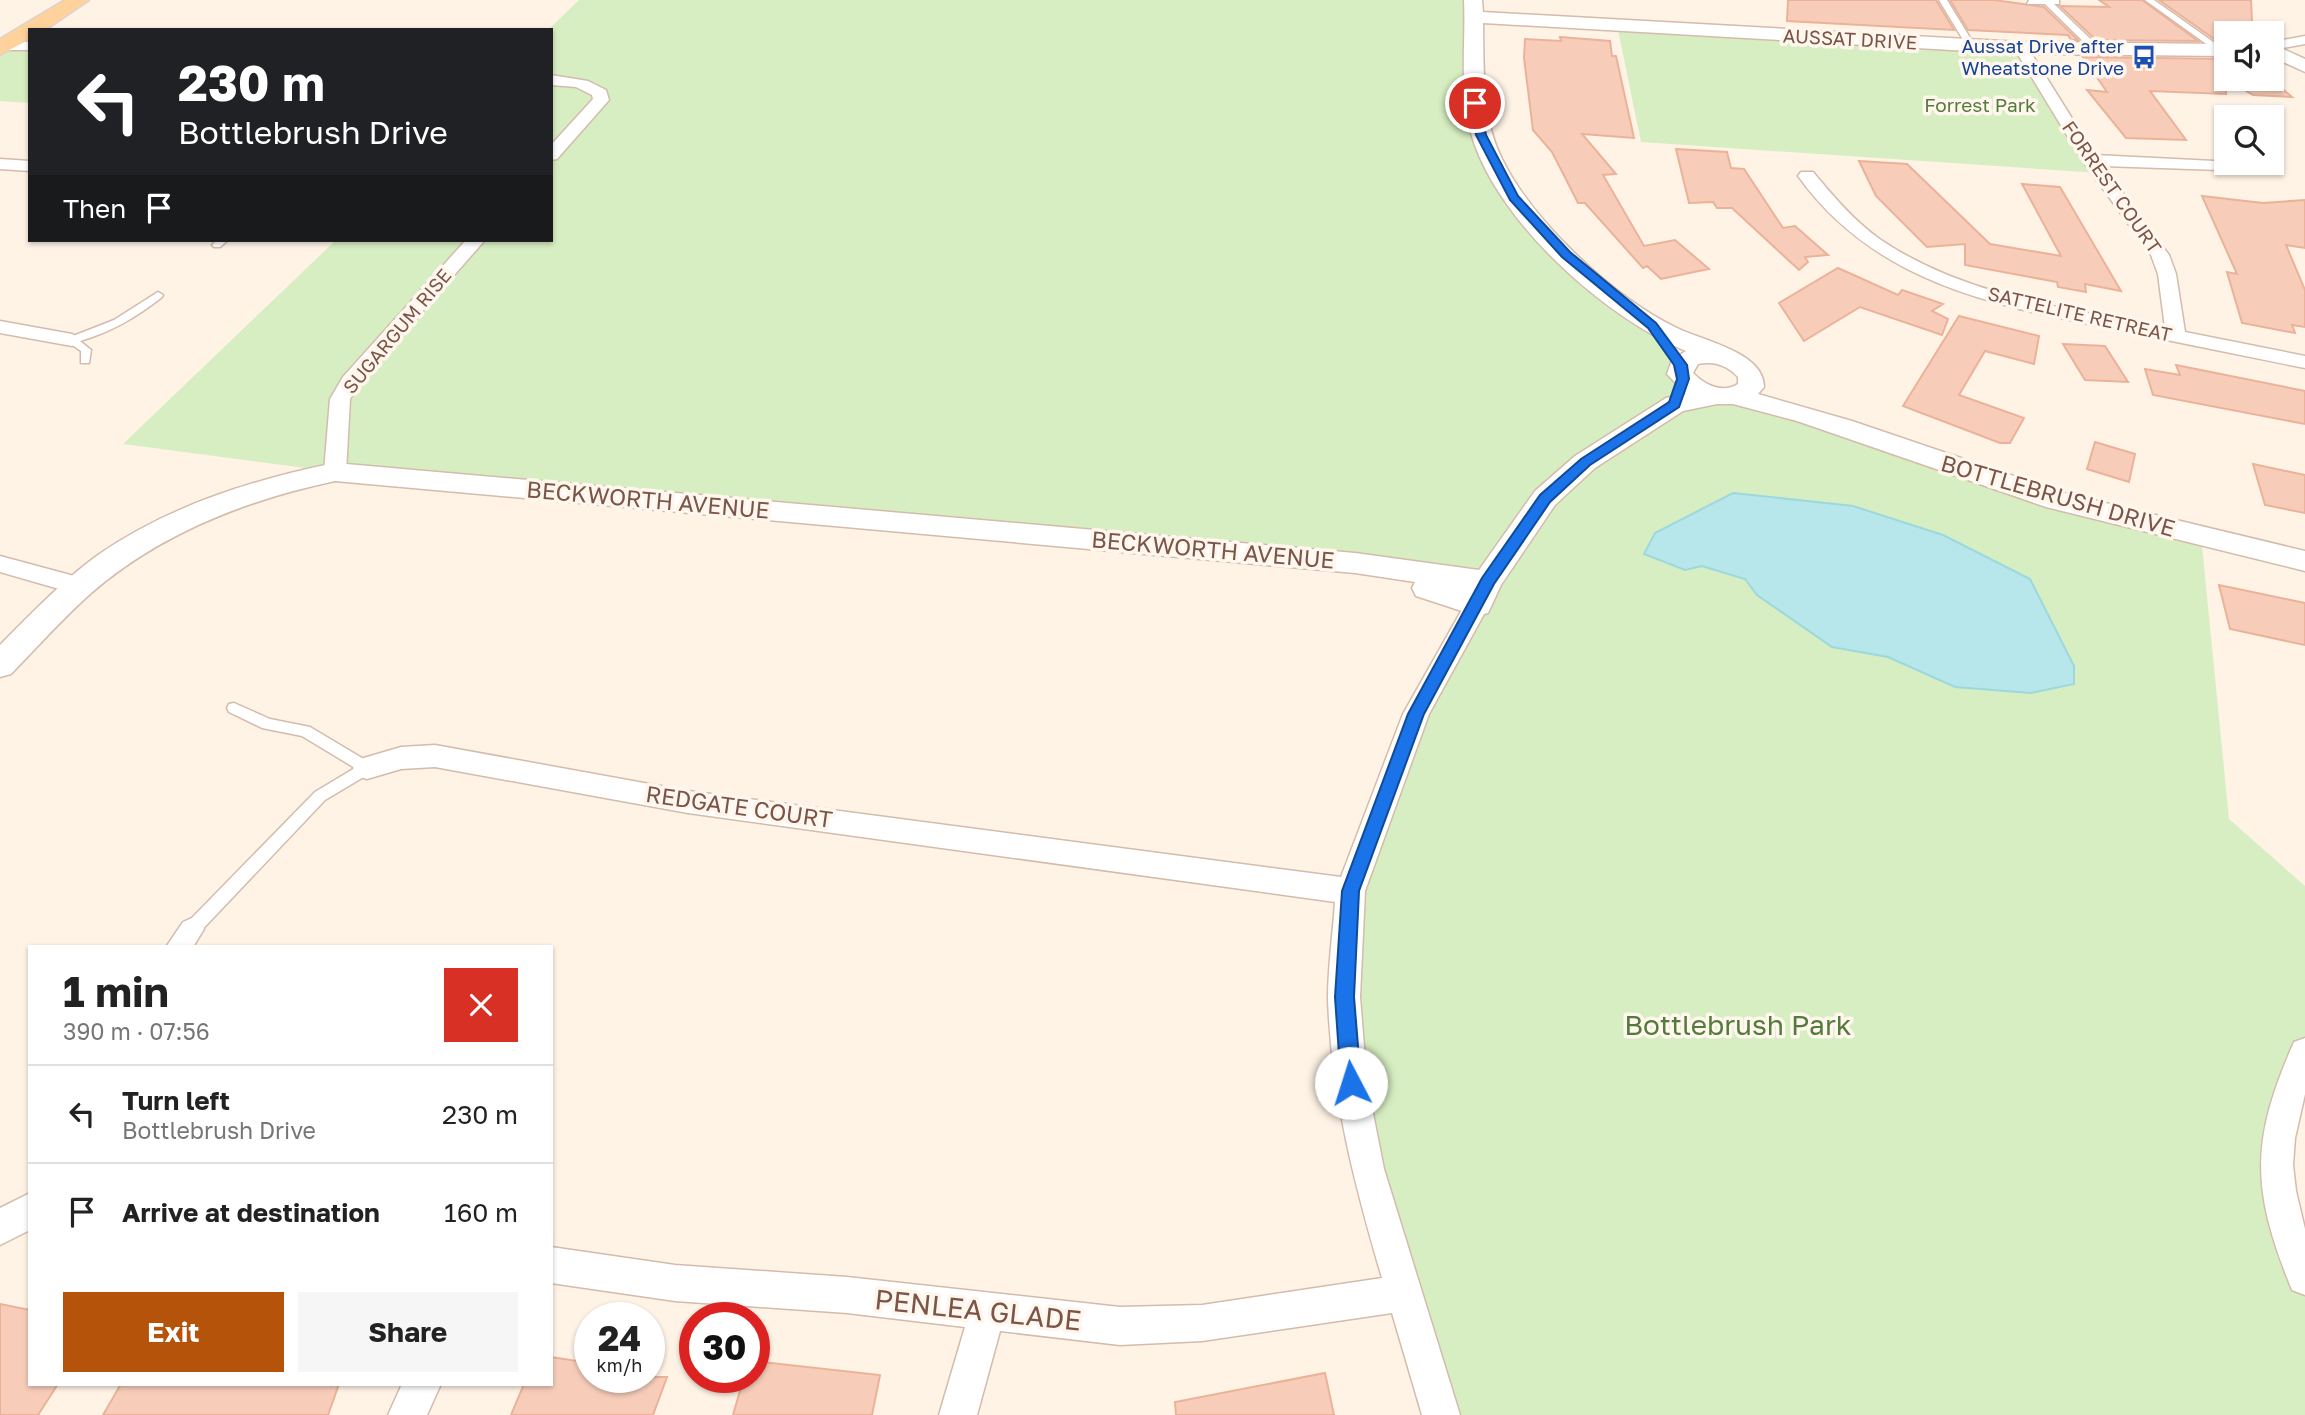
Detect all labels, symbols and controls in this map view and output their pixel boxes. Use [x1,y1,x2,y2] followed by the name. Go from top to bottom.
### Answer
[2214,21,2284,175] map controls
[2214,21,2284,91] button: sound
[1782,23,1918,54] street label: AUSSAT DRIVE
[1961,34,2125,79] place label: Aussat Drive after Wheatstone Drive
[2130,43,2158,71] bus stop icon: Aussat Drive after Wheatstone Drive
[178,53,325,112] text: 230 m
[63,56,154,147] icon: left
[1445,73,1505,133] pin
[1456,84,1494,122] icon: arrive
[1924,93,2036,116] park label: Forrest Park
[2214,105,2284,175] button: search
[178,113,448,151] text: Bottlebrush Drive
[2058,116,2167,258] street label: FORREST COURT
[140,189,178,227] icon: arrive
[63,193,126,224] text: Then
[338,264,455,398] street label: SUGARGUM RISE
[1986,281,2174,346] street label: SATTELITE RETREAT
[1938,448,2179,542] street label: BOTTLEBRUSH DRIVE
[525,474,771,524] street label: BECKWORTH AVENUE
[1090,524,1336,574] street label: BECKWORTH AVENUE
[644,779,834,833] street label: REDGATE COURT
[63,966,169,1016] text: 1 min
[444,968,518,1042] button: close
[1624,1008,1852,1041] park label: Bottlebrush Park
[63,1017,210,1045] text: 390 m · 07:56
[1314,1046,1388,1120] position arrow
[122,1085,230,1116] text: Turn left
[63,1095,101,1133] icon: left
[442,1099,518,1130] text: 230 m
[122,1116,316,1144] text: Bottlebrush Drive
[63,1193,101,1231] icon: arrive
[122,1197,380,1228] text: Arrive at destination
[444,1197,518,1228] text: 160 m
[873,1282,1083,1337] street label: PENLEA GLADE
[63,1292,284,1372] button: Exit
[298,1292,518,1372] button: Share
[679,1302,770,1393] speed limit sign: 30
[598,1317,641,1359] text: 24
[597,1354,642,1376] text: km/h

